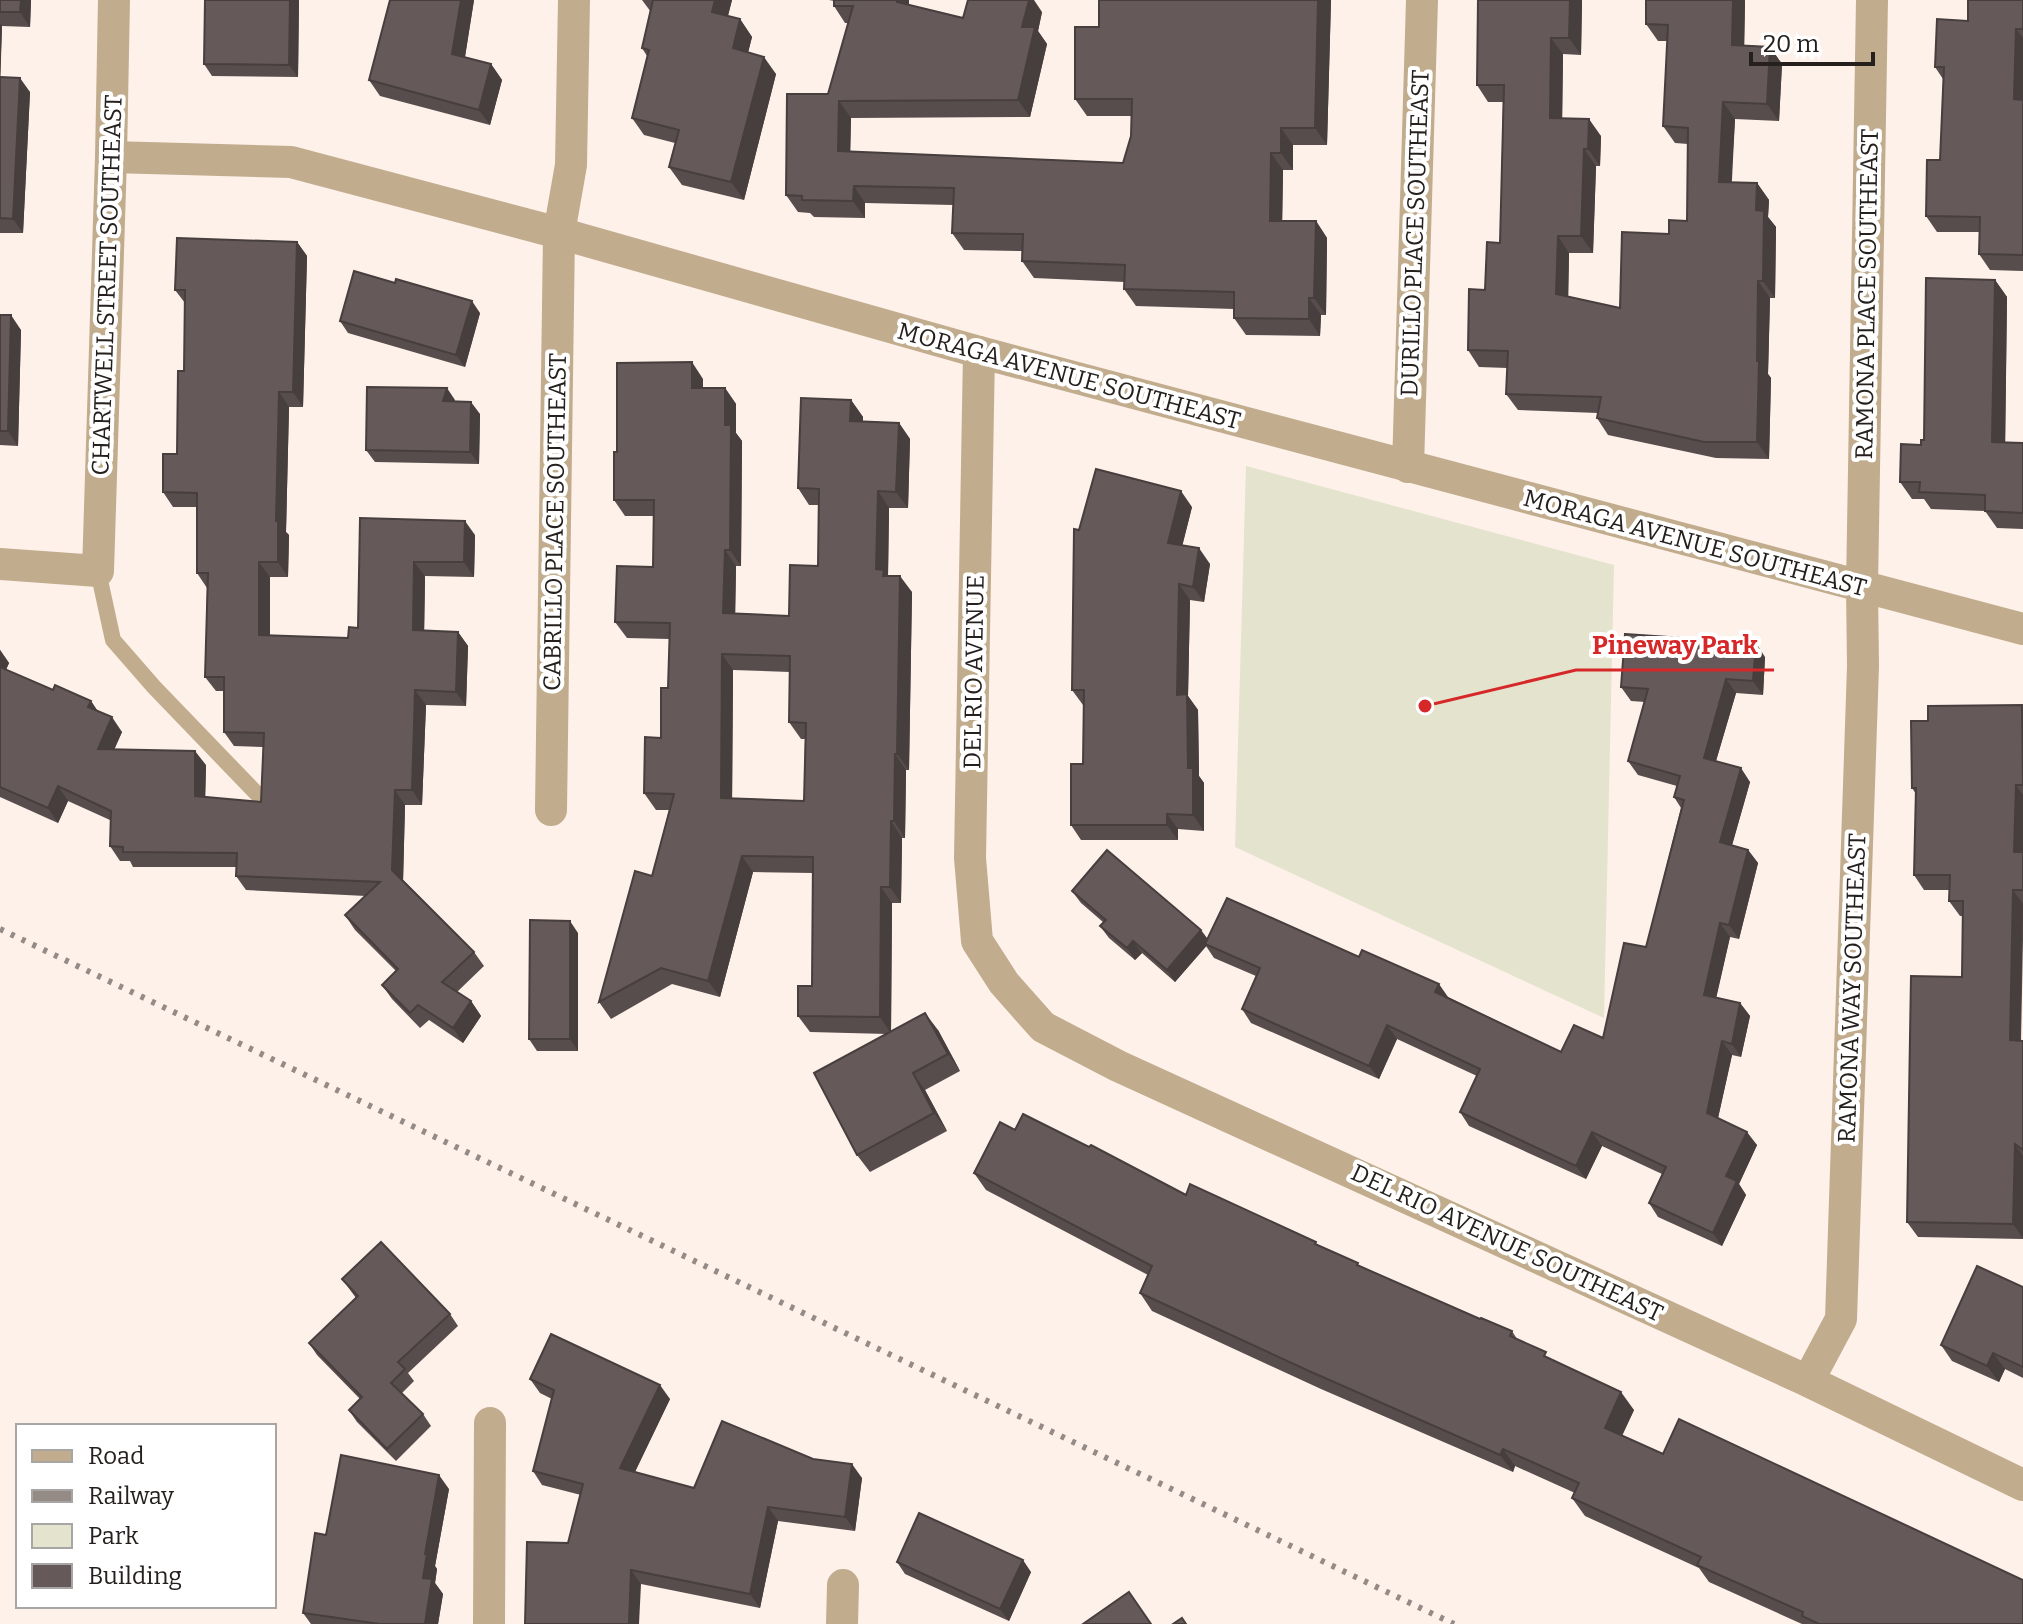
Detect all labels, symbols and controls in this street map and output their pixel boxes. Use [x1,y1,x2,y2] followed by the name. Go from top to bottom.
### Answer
[1751,16,1873,66] scale bar
[1763,30,1819,58] text: 20 m
[1395,69,1435,397] street label: DURILLO PLACE SOUTHEAST
[86,94,128,476] street label: CHARTWELL STREET SOUTHEAST
[1850,128,1884,460] street label: RAMONA PLACE SOUTHEAST
[895,317,1243,435] street label: MORAGA AVENUE SOUTHEAST
[538,353,572,691] street label: CABRILLO PLACE SOUTHEAST
[1521,484,1869,602] street label: MORAGA AVENUE SOUTHEAST
[958,575,990,769] street label: DEL RIO AVENUE
[1576,620,1774,670] callout: Pineway Park
[1592,630,1759,661] text: Pineway Park
[1833,833,1871,1143] street label: RAMONA WAY SOUTHEAST
[1347,1158,1667,1328] street label: DEL RIO AVENUE SOUTHEAST
[16,1424,276,1608] legend
[88,1442,144,1470] text: Road
[88,1482,174,1510] text: Railway
[88,1522,139,1550] text: Park
[88,1562,182,1590] text: Building

